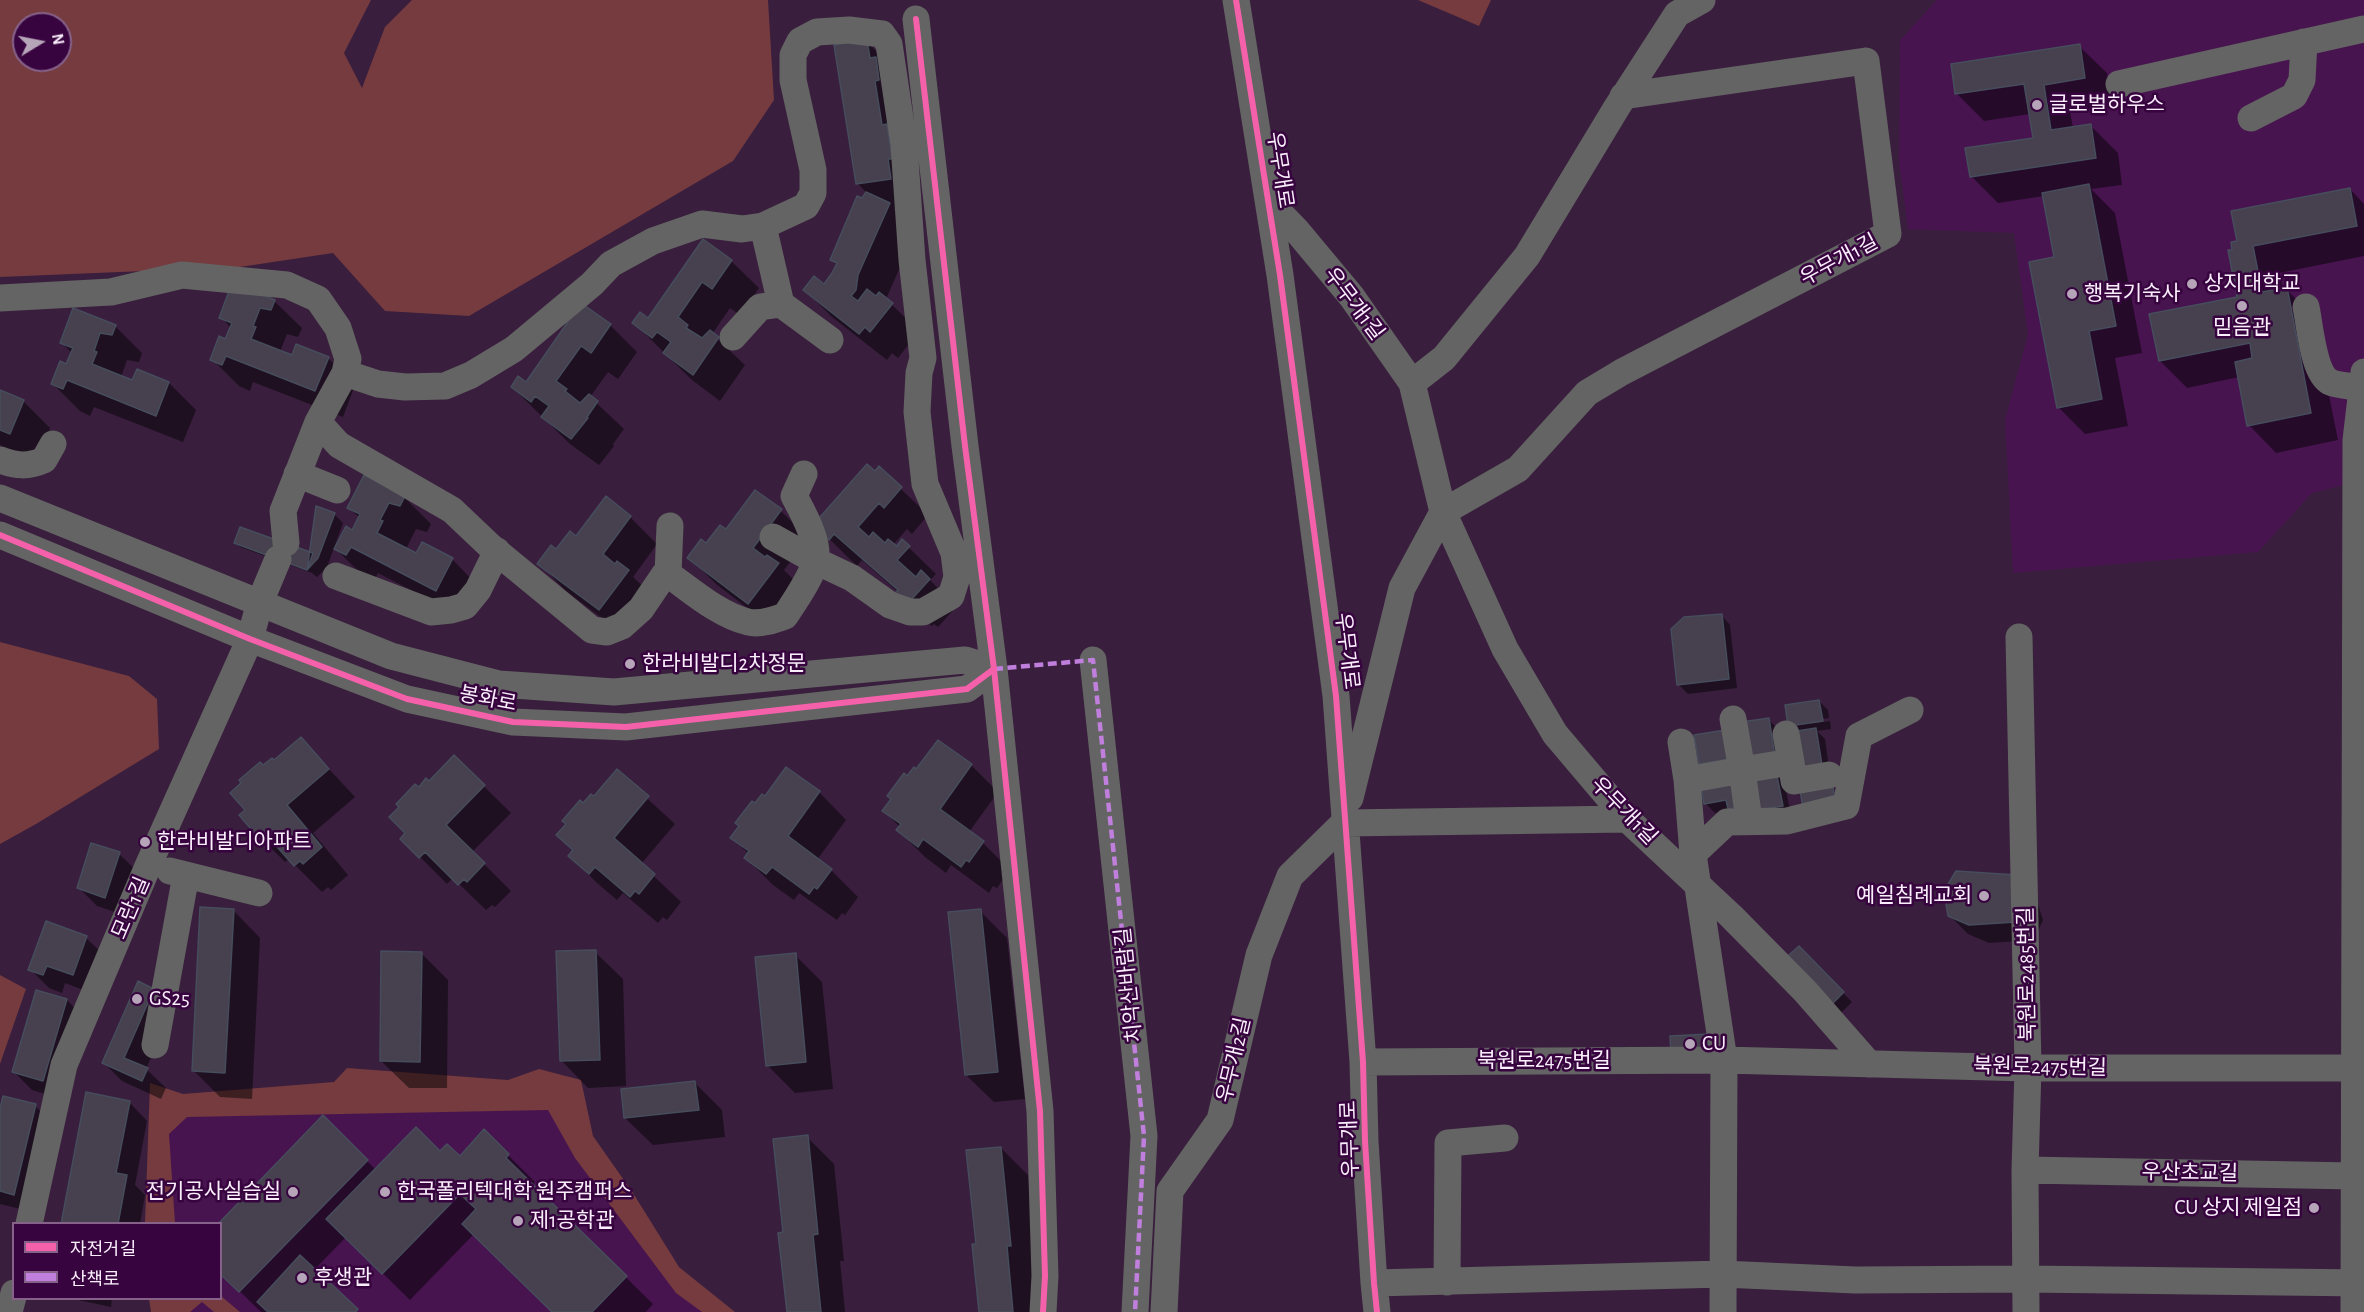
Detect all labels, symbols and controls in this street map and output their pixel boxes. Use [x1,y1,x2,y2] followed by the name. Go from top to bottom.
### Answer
[12,12,72,72] north arrow
[49,32,67,46] text: N
[2049,92,2165,118] place label: 글로벌하우스
[2030,98,2044,112] marker: 글로벌하우스
[1262,130,1298,210] street label: 우무개로
[1796,229,1882,291] street label: 우무개1길
[1319,263,1389,345] street label: 우무개1길
[2204,271,2301,297] place label: 상지대학교
[2185,277,2199,291] marker: 상지대학교
[2084,281,2181,307] place label: 행복기숙사
[2065,287,2079,301] marker: 행복기숙사
[2235,299,2249,313] marker: 믿음관
[2213,315,2271,341] place label: 믿음관
[1330,611,1364,691] street label: 우무개로
[642,651,806,677] place label: 한라비발디2차정문
[623,657,637,671] marker: 한라비발디2차정문
[457,681,519,717] street label: 봉화로
[1586,772,1662,850] street label: 우무개1길
[157,829,312,855] place label: 한라비발디아파트
[138,835,152,849] marker: 한라비발디아파트
[107,873,155,943] street label: 모란1길
[1856,883,1972,909] place label: 예일침례교회
[1977,889,1991,903] marker: 예일침례교회
[2013,906,2041,1042] street label: 북원로2485번길
[1110,926,1148,1044] street label: 치악산바람길
[149,986,190,1012] place label: GS25
[130,992,144,1006] marker: GS25
[1212,1015,1256,1105] street label: 우무개2길
[1702,1031,1726,1057] place label: CU
[1683,1037,1697,1051] marker: CU
[1477,1048,1611,1074] street label: 북원로2475번길
[1973,1053,2107,1081] street label: 북원로2475번길
[1336,1100,1364,1178] street label: 우무개로
[2141,1160,2239,1186] street label: 우산초교길
[146,1179,281,1205] place label: 전기공사실습실
[397,1179,632,1205] place label: 한국폴리텍대학 원주캠퍼스
[286,1185,300,1199] marker: 전기공사실습실
[378,1185,392,1199] marker: 한국폴리텍대학 원주캠퍼스
[2174,1195,2302,1221] place label: CU 상지 제일점
[2307,1201,2321,1215] marker: CU 상지 제일점
[530,1208,615,1234] place label: 제1공학관
[511,1214,525,1228] marker: 제1공학관
[12,1222,222,1300] legend
[70,1241,136,1259] text: 자전거길
[314,1265,372,1291] place label: 후생관
[70,1271,120,1289] text: 산책로
[295,1271,309,1285] marker: 후생관

